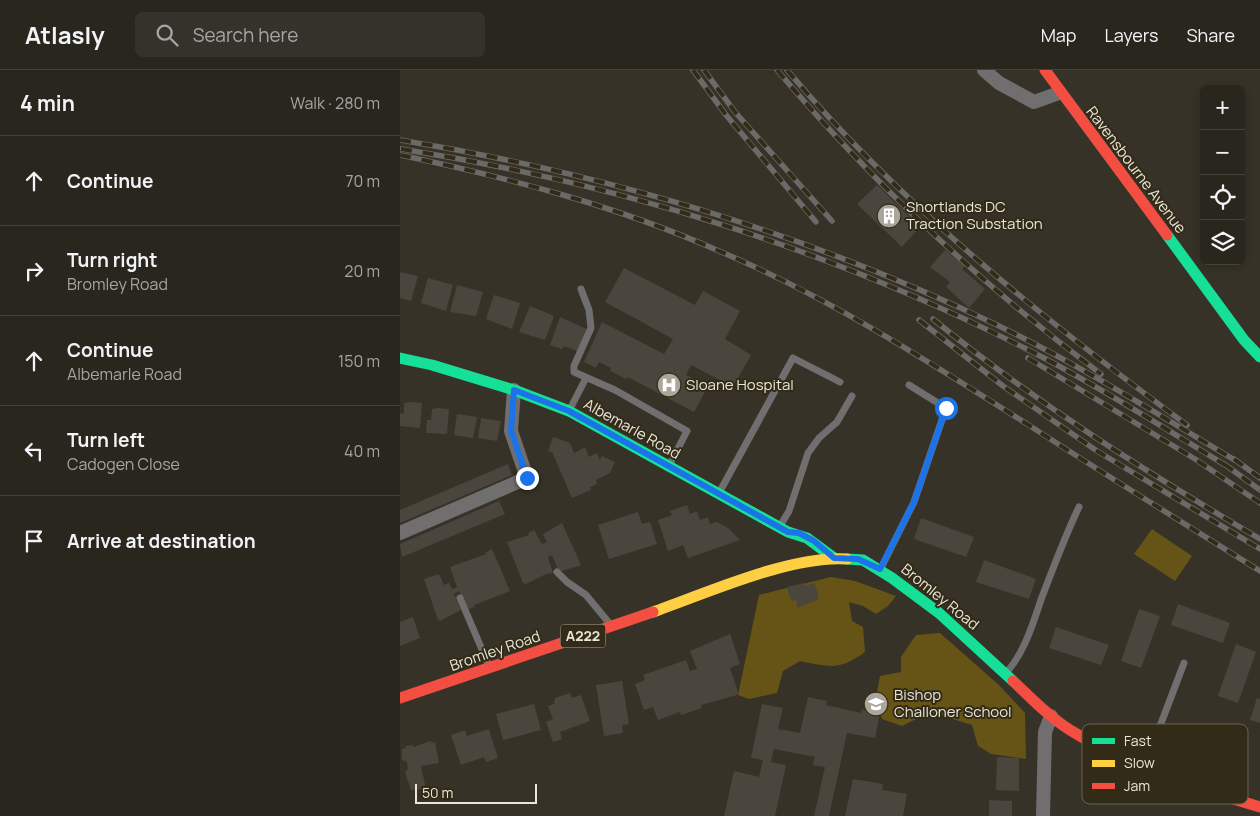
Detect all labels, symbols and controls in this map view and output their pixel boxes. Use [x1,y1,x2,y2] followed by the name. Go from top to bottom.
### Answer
[135,12,485,57] search box
[25,18,105,51] text: Atlasly
[153,21,181,49] icon: search
[193,22,298,48] text: Search here
[1041,23,1076,47] text: Map
[1104,23,1158,47] text: Layers
[1186,23,1235,47] text: Share
[1200,85,1245,265] map controls
[1200,85,1245,130] button: +
[20,89,75,117] text: 4 min
[290,92,380,114] text: Walk · 280 m
[1082,102,1191,238] street label: Ravensbourne Avenue
[1200,130,1245,175] button: −
[20,167,48,195] icon: ahead
[67,168,153,194] text: Continue
[345,170,380,192] text: 70 m
[1200,175,1245,220] button: locate
[906,196,1043,234] place label: Shortlands DC Traction Substation
[876,203,902,229] building icon: Shortlands DC Traction Substation
[1200,220,1245,265] button: layers
[67,247,157,273] text: Turn right
[20,257,48,285] icon: right
[344,260,380,282] text: 20 m
[67,273,168,295] text: Bromley Road
[67,337,153,363] text: Continue
[20,347,48,375] icon: ahead
[338,350,380,372] text: 150 m
[67,363,182,385] text: Albemarle Road
[656,372,682,398] hospital icon: Sloane Hospital
[686,374,794,395] place label: Sloane Hospital
[580,393,684,464] street label: Albemarle Road
[935,397,958,420] route start
[67,427,145,453] text: Turn left
[20,437,48,465] icon: left
[344,440,380,462] text: 40 m
[67,453,180,475] text: Cadogen Close
[516,467,539,490] route end
[20,527,48,555] icon: arrive
[67,528,256,554] text: Arrive at destination
[897,559,984,635] street label: Bromley Road
[560,624,606,648] road number: A222
[447,625,543,676] street label: Bromley Road
[894,684,1012,722] place label: Bishop Challoner School
[863,691,889,717] school or university icon: Bishop Challoner School
[1082,724,1248,804] legend
[1124,731,1152,750] text: Fast
[1124,753,1155,772] text: Slow
[1124,776,1150,795] text: Jam
[415,781,538,804] scale bar
[422,783,453,802] text: 50 m

